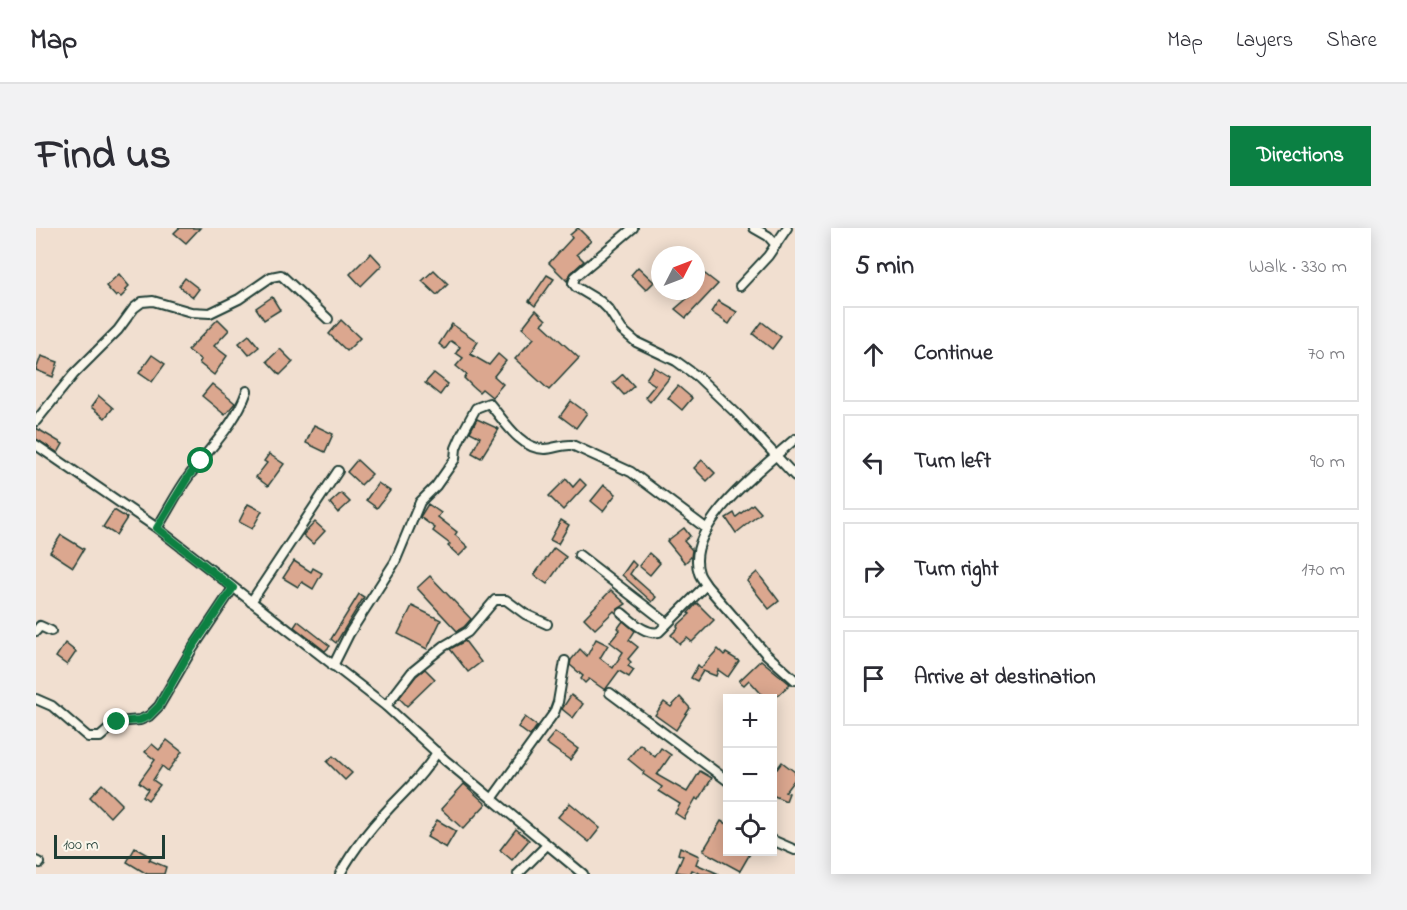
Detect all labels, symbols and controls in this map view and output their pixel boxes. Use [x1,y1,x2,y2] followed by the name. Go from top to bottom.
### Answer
[30,21,77,62] text: Map
[1167,26,1203,56] text: Map
[1236,26,1293,56] text: Layers
[1326,26,1377,56] text: Share
[36,126,171,187] text: Find us
[1230,126,1371,186] button: Directions
[651,246,705,300] north arrow
[855,248,914,286] text: 5 min
[1249,253,1347,282] text: Walk · 330 m
[857,338,890,371] icon: ahead
[914,338,993,370] text: Continue
[1308,340,1345,369] text: 70 m
[857,446,890,479] icon: left
[914,446,991,478] text: Turn left
[187,447,213,473] route start
[1310,448,1345,477] text: 90 m
[857,554,890,587] icon: right
[914,554,999,586] text: Turn right
[1301,556,1345,585] text: 170 m
[857,662,890,695] icon: arrive
[914,662,1096,694] text: Arrive at destination
[723,694,777,856] map controls
[723,694,777,748] button: +
[103,708,129,734] route end
[723,748,777,802] button: −
[723,802,777,856] button: locate
[54,832,165,860] scale bar
[63,833,98,857] text: 100 m

